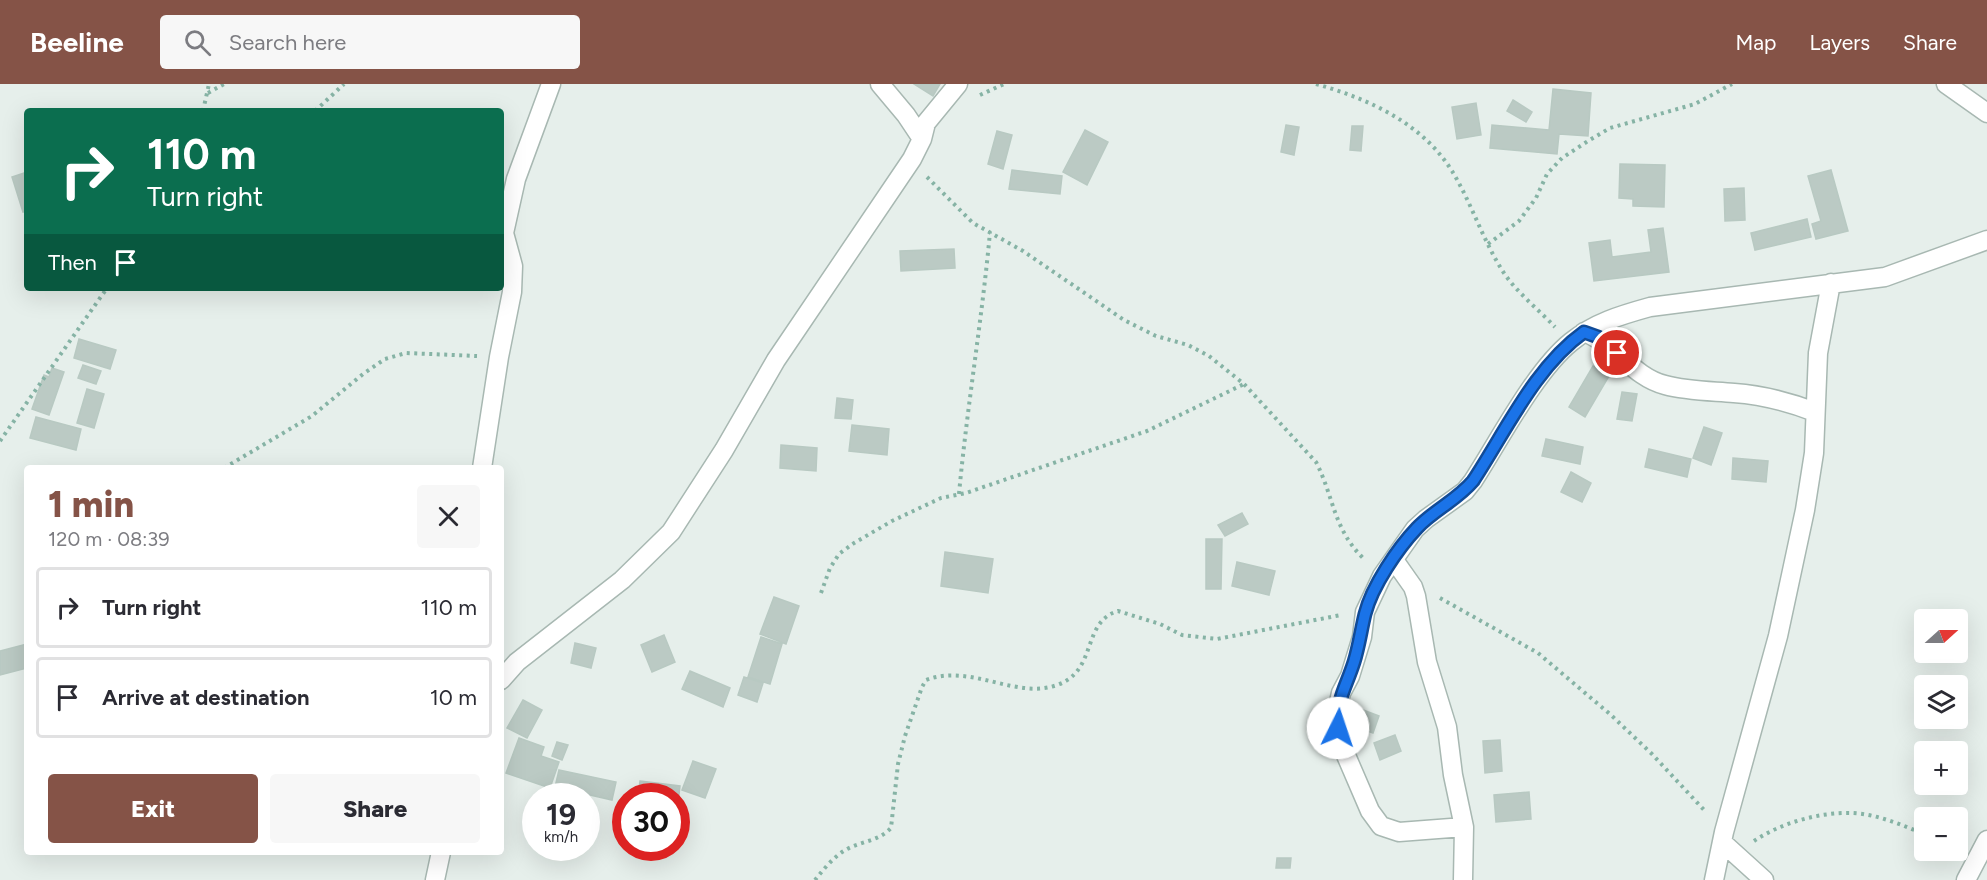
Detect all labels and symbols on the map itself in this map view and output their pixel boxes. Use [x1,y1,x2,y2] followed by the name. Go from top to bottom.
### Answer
[1591,327,1642,378] pin
[1914,609,1968,663] north arrow
[1306,696,1370,760] position arrow
[612,783,690,861] speed limit sign: 30

